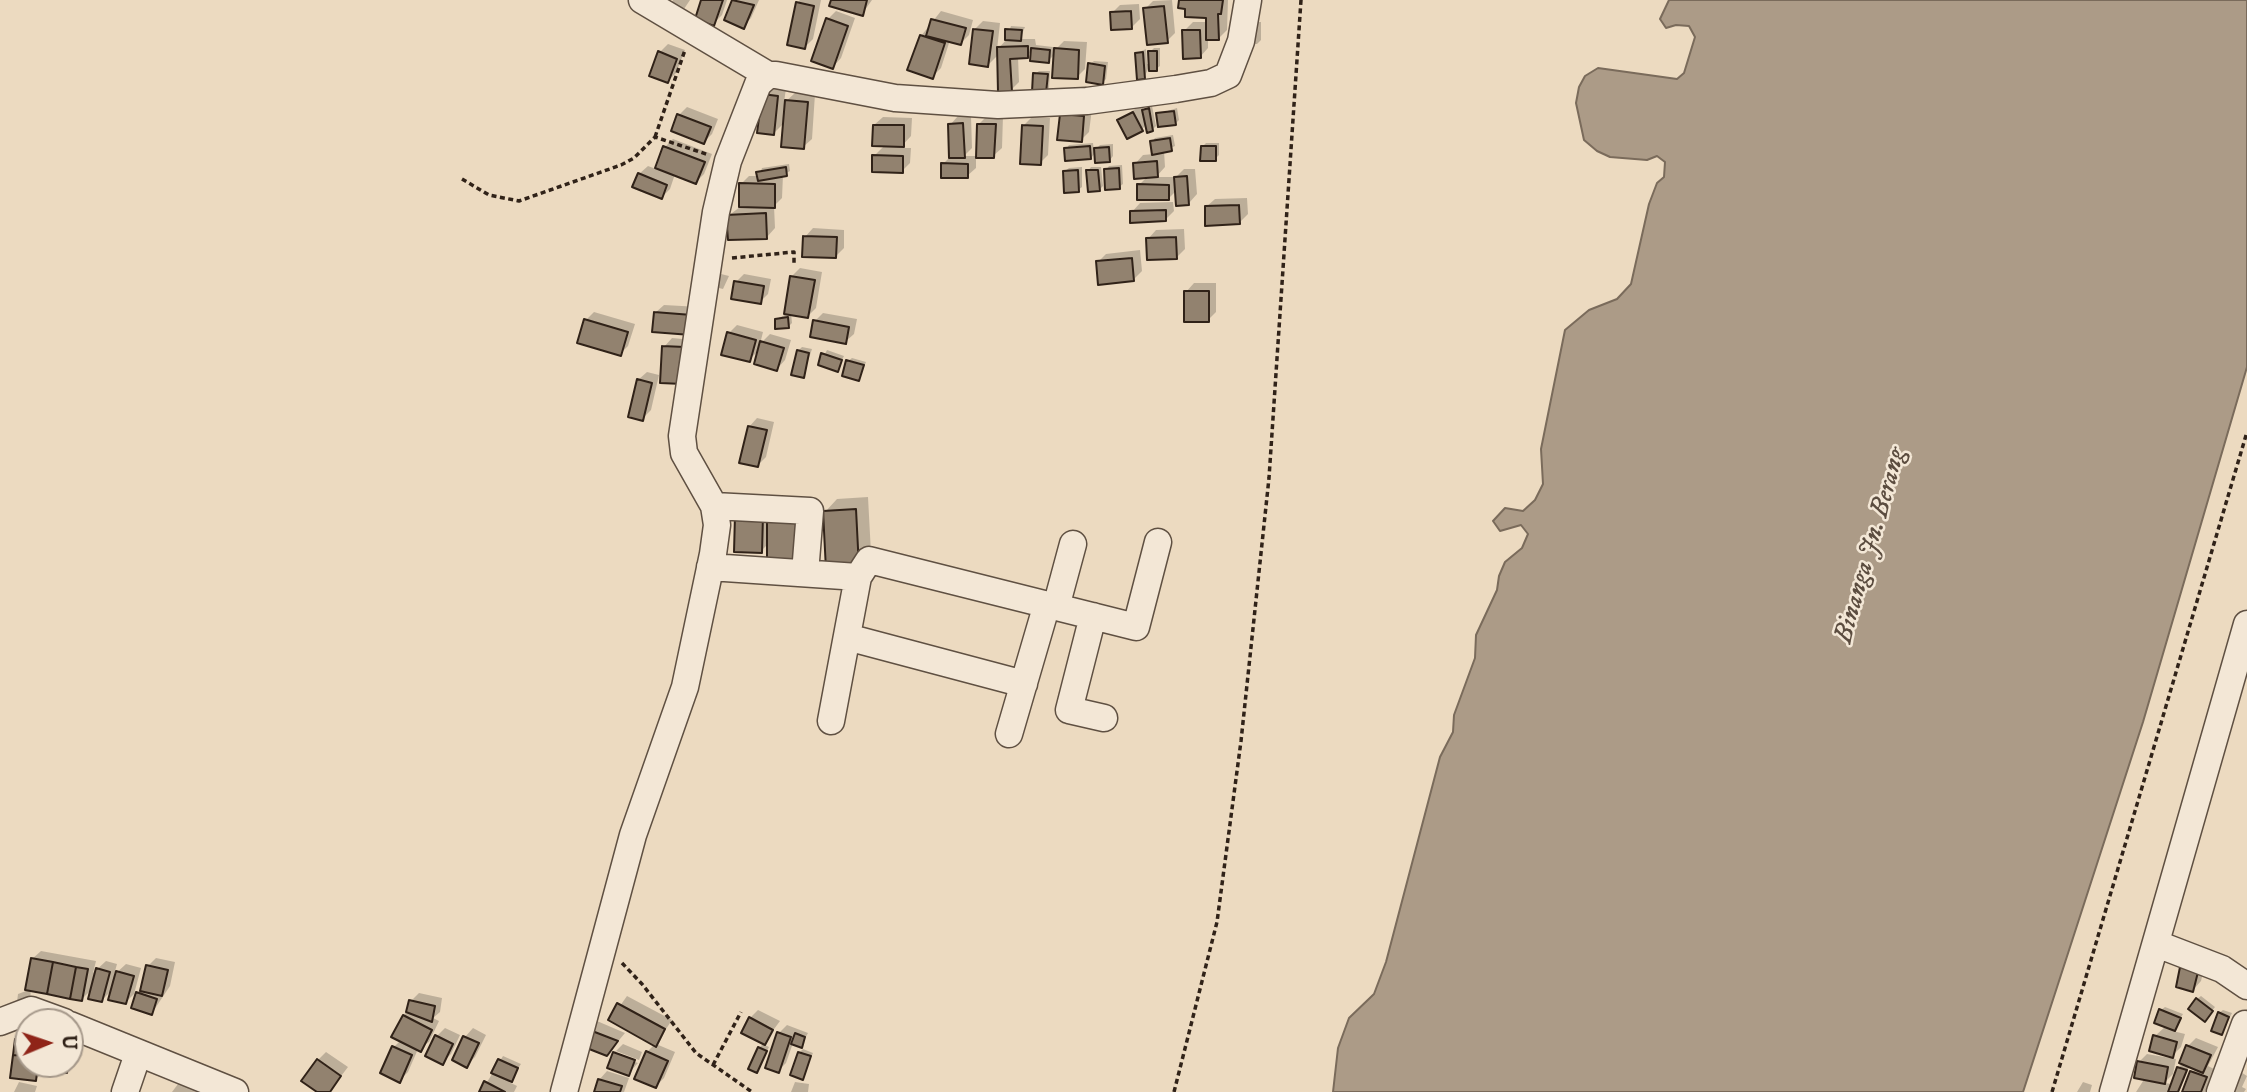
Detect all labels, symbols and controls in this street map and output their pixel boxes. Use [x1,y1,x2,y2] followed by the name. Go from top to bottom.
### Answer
[1829,445,1915,647] water label: Binanga Jn. Berang
[14,1008,84,1078] north arrow
[57,1035,80,1050] text: U

